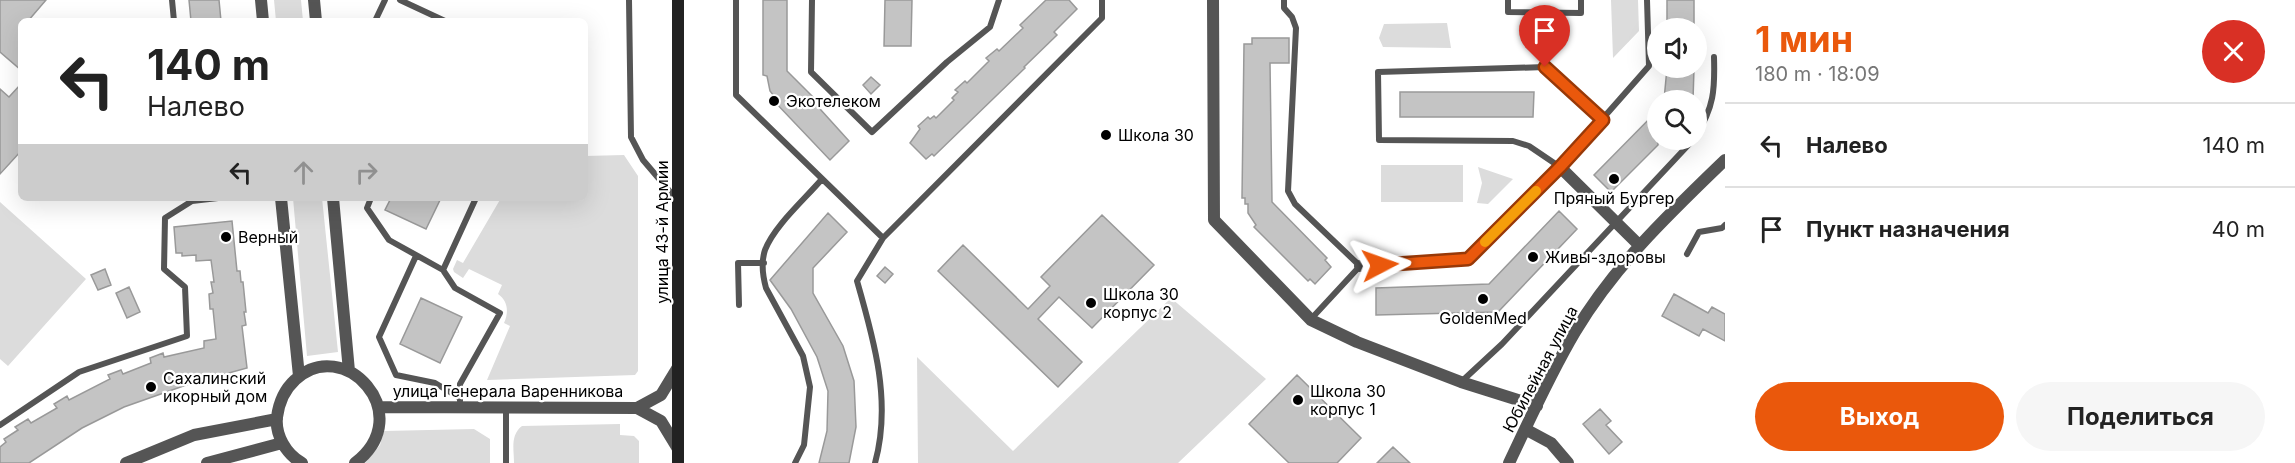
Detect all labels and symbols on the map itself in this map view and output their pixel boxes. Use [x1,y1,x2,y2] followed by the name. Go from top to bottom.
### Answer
[1519,5,1570,67] pin
[786,91,881,111] place label: Экотелеком
[767,94,781,108] marker: Экотелеком
[1118,125,1194,145] place label: Школа 30
[1099,128,1113,142] marker: Школа 30
[652,160,672,304] street label: улица 43-й Армии
[1607,172,1621,186] marker: Пряный Бургер
[1554,188,1674,208] place label: Пряный Бургер
[238,227,298,247] place label: Верный
[219,230,233,244] marker: Верный
[1348,233,1412,297] position arrow
[1545,247,1666,267] place label: Живы-здоровы
[1526,250,1540,264] marker: Живы-здоровы
[1103,284,1179,322] place label: Школа 30 корпус 2
[1476,292,1490,306] marker: GoldenMed
[1084,296,1098,310] marker: Школа 30 корпус 2
[1498,302,1582,436] street label: Юбилейная улица
[1439,308,1527,328] place label: GoldenMed
[163,368,267,406] place label: Сахалинский икорный дом
[144,380,158,394] marker: Сахалинский икорный дом
[393,381,623,401] street label: улица Генерала Варенникова
[1310,381,1386,419] place label: Школа 30 корпус 1
[1291,393,1305,407] marker: Школа 30 корпус 1

